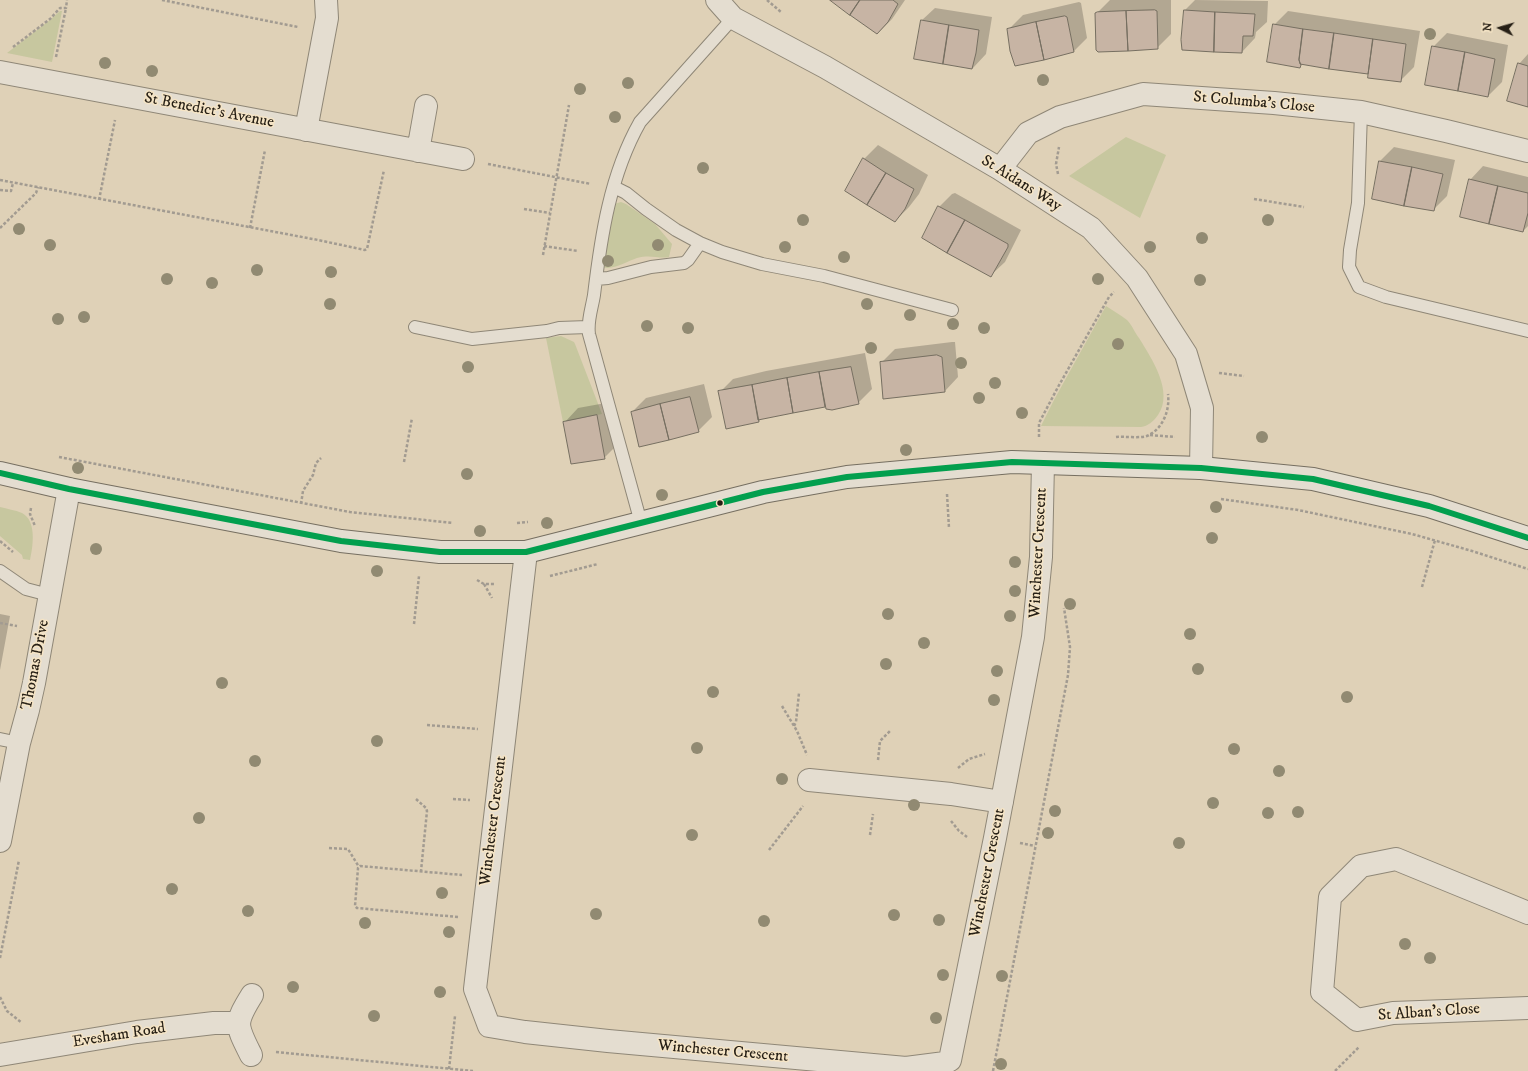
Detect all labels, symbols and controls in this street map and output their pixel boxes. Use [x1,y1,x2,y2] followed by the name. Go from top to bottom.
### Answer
[1480,8,1520,48] north arrow
[1481,22,1495,32] text: N
[1193,88,1315,118] street label: St Columba's Close
[143,89,275,133] street label: St Benedict's Avenue
[977,152,1065,216] street label: St Aidans Way
[1026,487,1052,619] street label: Winchester Crescent
[715,498,725,508] unlabelled marker
[18,618,54,712] street label: Thomas Drive
[477,755,511,887] street label: Winchester Crescent
[966,807,1010,939] street label: Winchester Crescent
[1377,1000,1481,1026] street label: St Alban's Close
[71,1019,167,1053] street label: Evesham Road
[657,1037,789,1067] street label: Winchester Crescent

